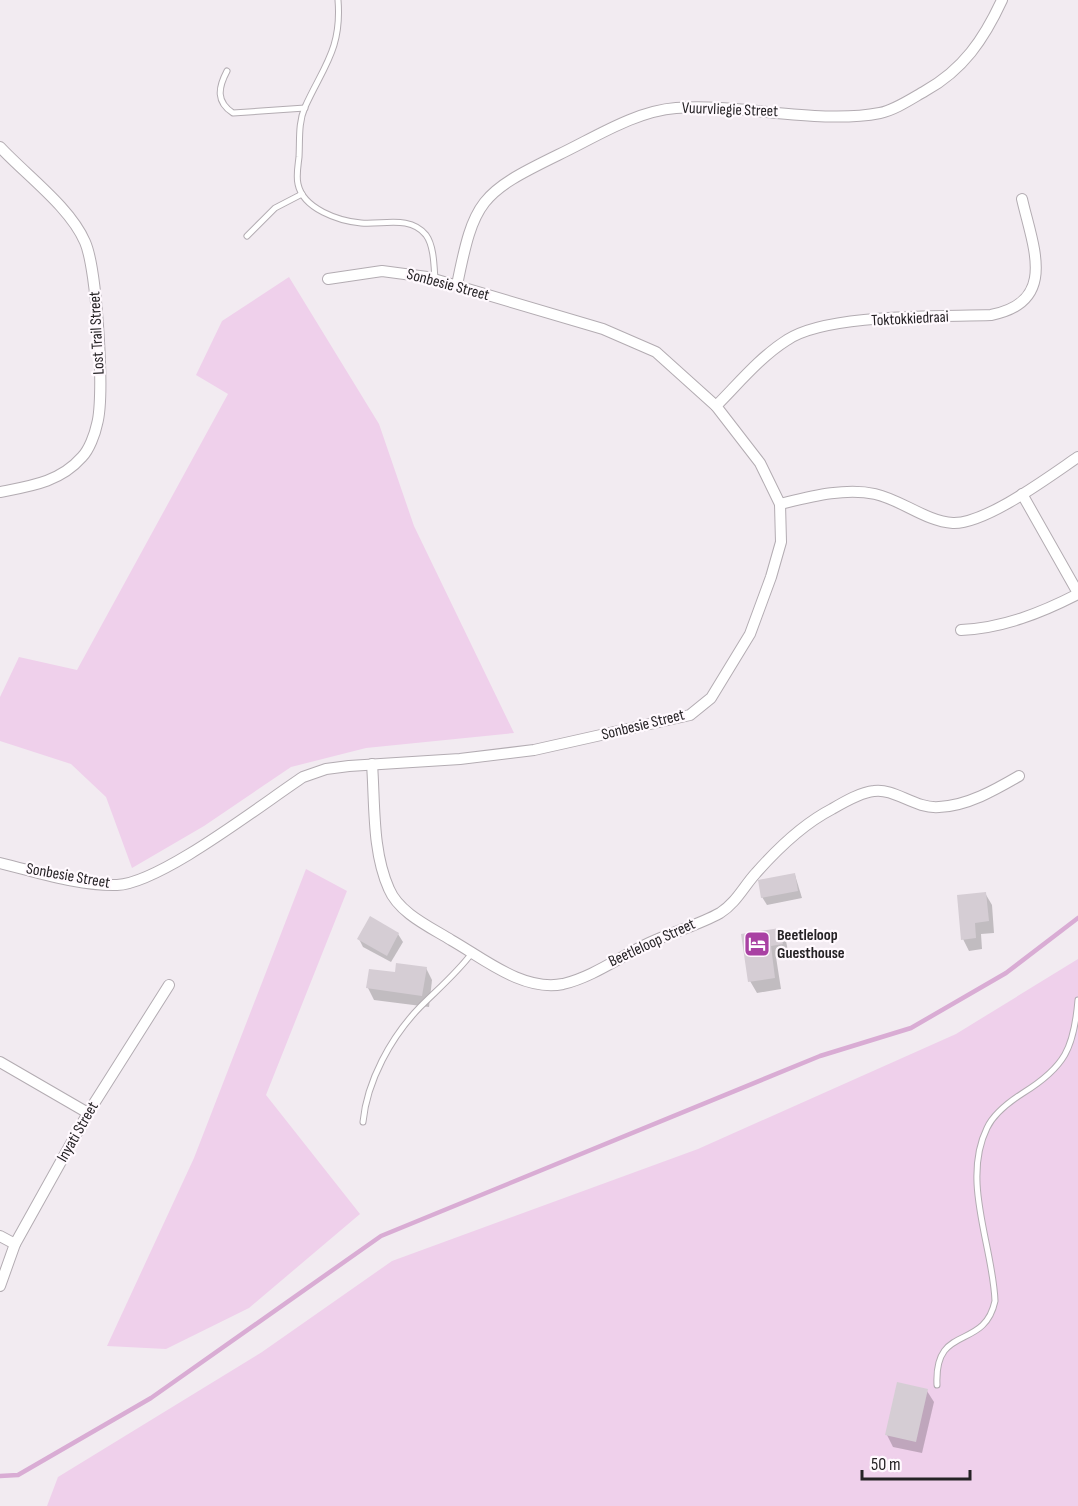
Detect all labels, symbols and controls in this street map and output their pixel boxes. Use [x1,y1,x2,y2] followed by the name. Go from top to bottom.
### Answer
[682,99,778,121] street label: Vuurvliegie Street
[405,265,492,305] street label: Sonbesie Street
[85,291,109,375] street label: Lost Trail Street
[871,307,949,331] street label: Toktokkiedraai
[600,705,687,744] street label: Sonbesie Street
[25,859,112,893] street label: Sonbesie Street
[606,915,698,971] street label: Beetleloop Street
[777,926,845,963] place label: Beetleloop Guesthouse
[742,929,772,959] hotel icon: Beetleloop Guesthouse
[53,1098,103,1165] street label: Inyati Street
[862,1443,970,1481] scale bar
[871,1454,901,1475] text: 50 m

